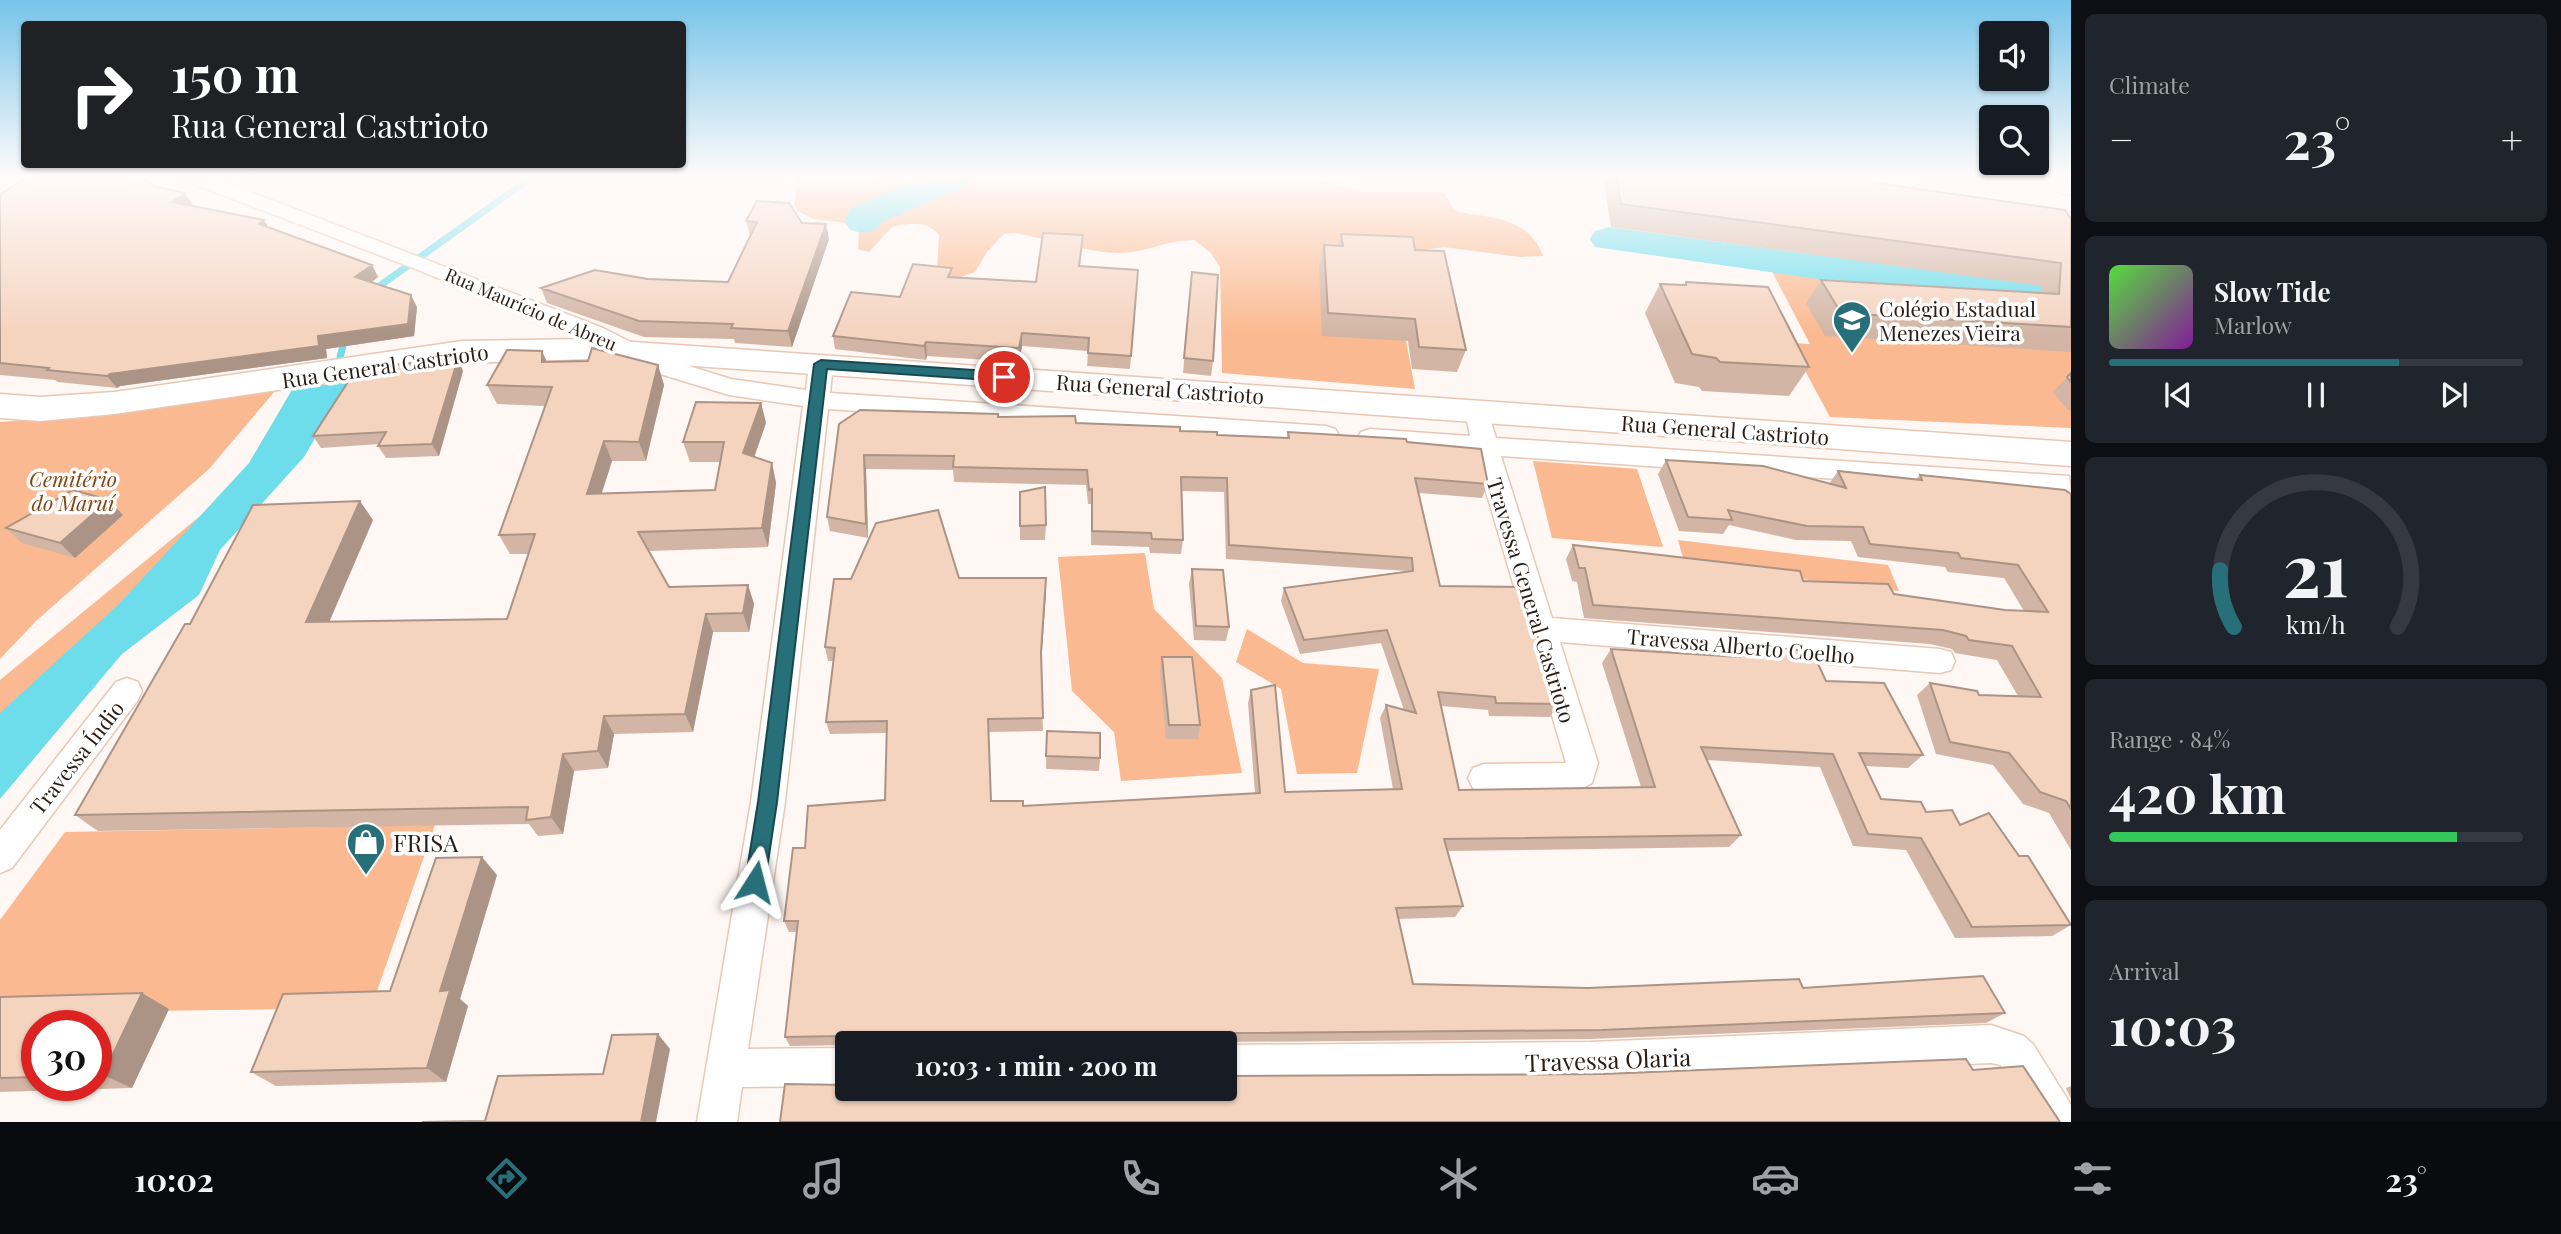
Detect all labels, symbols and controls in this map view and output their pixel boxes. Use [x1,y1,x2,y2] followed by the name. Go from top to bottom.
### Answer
[1979,21,2049,175] map controls
[1979,21,2049,91] button: sound
[171,40,299,105] text: 150 m
[56,49,147,140] icon: right
[2109,69,2190,100] text: Climate
[171,103,489,146] text: Rua General Castrioto
[2284,104,2351,173] text: 23°
[1979,105,2049,175] button: search
[2109,113,2134,164] text: −
[2501,113,2523,164] text: +
[442,262,621,356] street label: Rua Maurício de Abreu
[2214,274,2331,309] text: Slow Tide
[1879,294,2036,346] place label: Colégio Estadual Menezes Vieira
[1831,299,1873,354] school or university icon: Colégio Estadual Menezes Vieira
[2214,309,2292,340] text: Marlow
[280,337,490,393] street label: Rua General Castrioto
[974,347,1034,407] pin
[985,358,1023,396] icon: arrive
[1055,367,1265,409] street label: Rua General Castrioto
[2159,376,2197,414] icon: previous
[2297,376,2335,414] icon: pause
[2435,376,2473,414] icon: next
[1620,408,1830,450] street label: Rua General Castrioto
[29,464,117,516] park label: Cemitério do Maruí
[1481,474,1583,726] street label: Travessa General Castrioto
[2283,518,2349,615] text: 21
[2286,607,2346,640] text: km/h
[1626,621,1856,669] street label: Travessa Alberto Coelho
[23,694,129,820] street label: Travessa Índio
[2109,723,2230,754] text: Range · 84%
[2109,758,2286,827] text: 420 km
[345,821,387,876] shop icon: FRISA
[393,826,459,858] place label: FRISA
[718,845,792,919] position arrow
[2109,955,2180,986] text: Arrival
[2109,990,2236,1059] text: 10:03
[21,1010,112,1101] speed limit sign: 30
[1524,1040,1692,1078] street label: Travessa Olaria
[915,1048,1157,1083] text: 10:03 · 1 min · 200 m
[482,1154,531,1203] icon: directions
[799,1154,848,1203] icon: music
[1116,1154,1165,1203] icon: phone
[1434,1154,1483,1203] icon: climate
[1751,1154,1800,1203] icon: car
[2068,1154,2117,1203] icon: filters
[134,1157,214,1200] text: 10:02
[2385,1157,2427,1200] text: 23°

